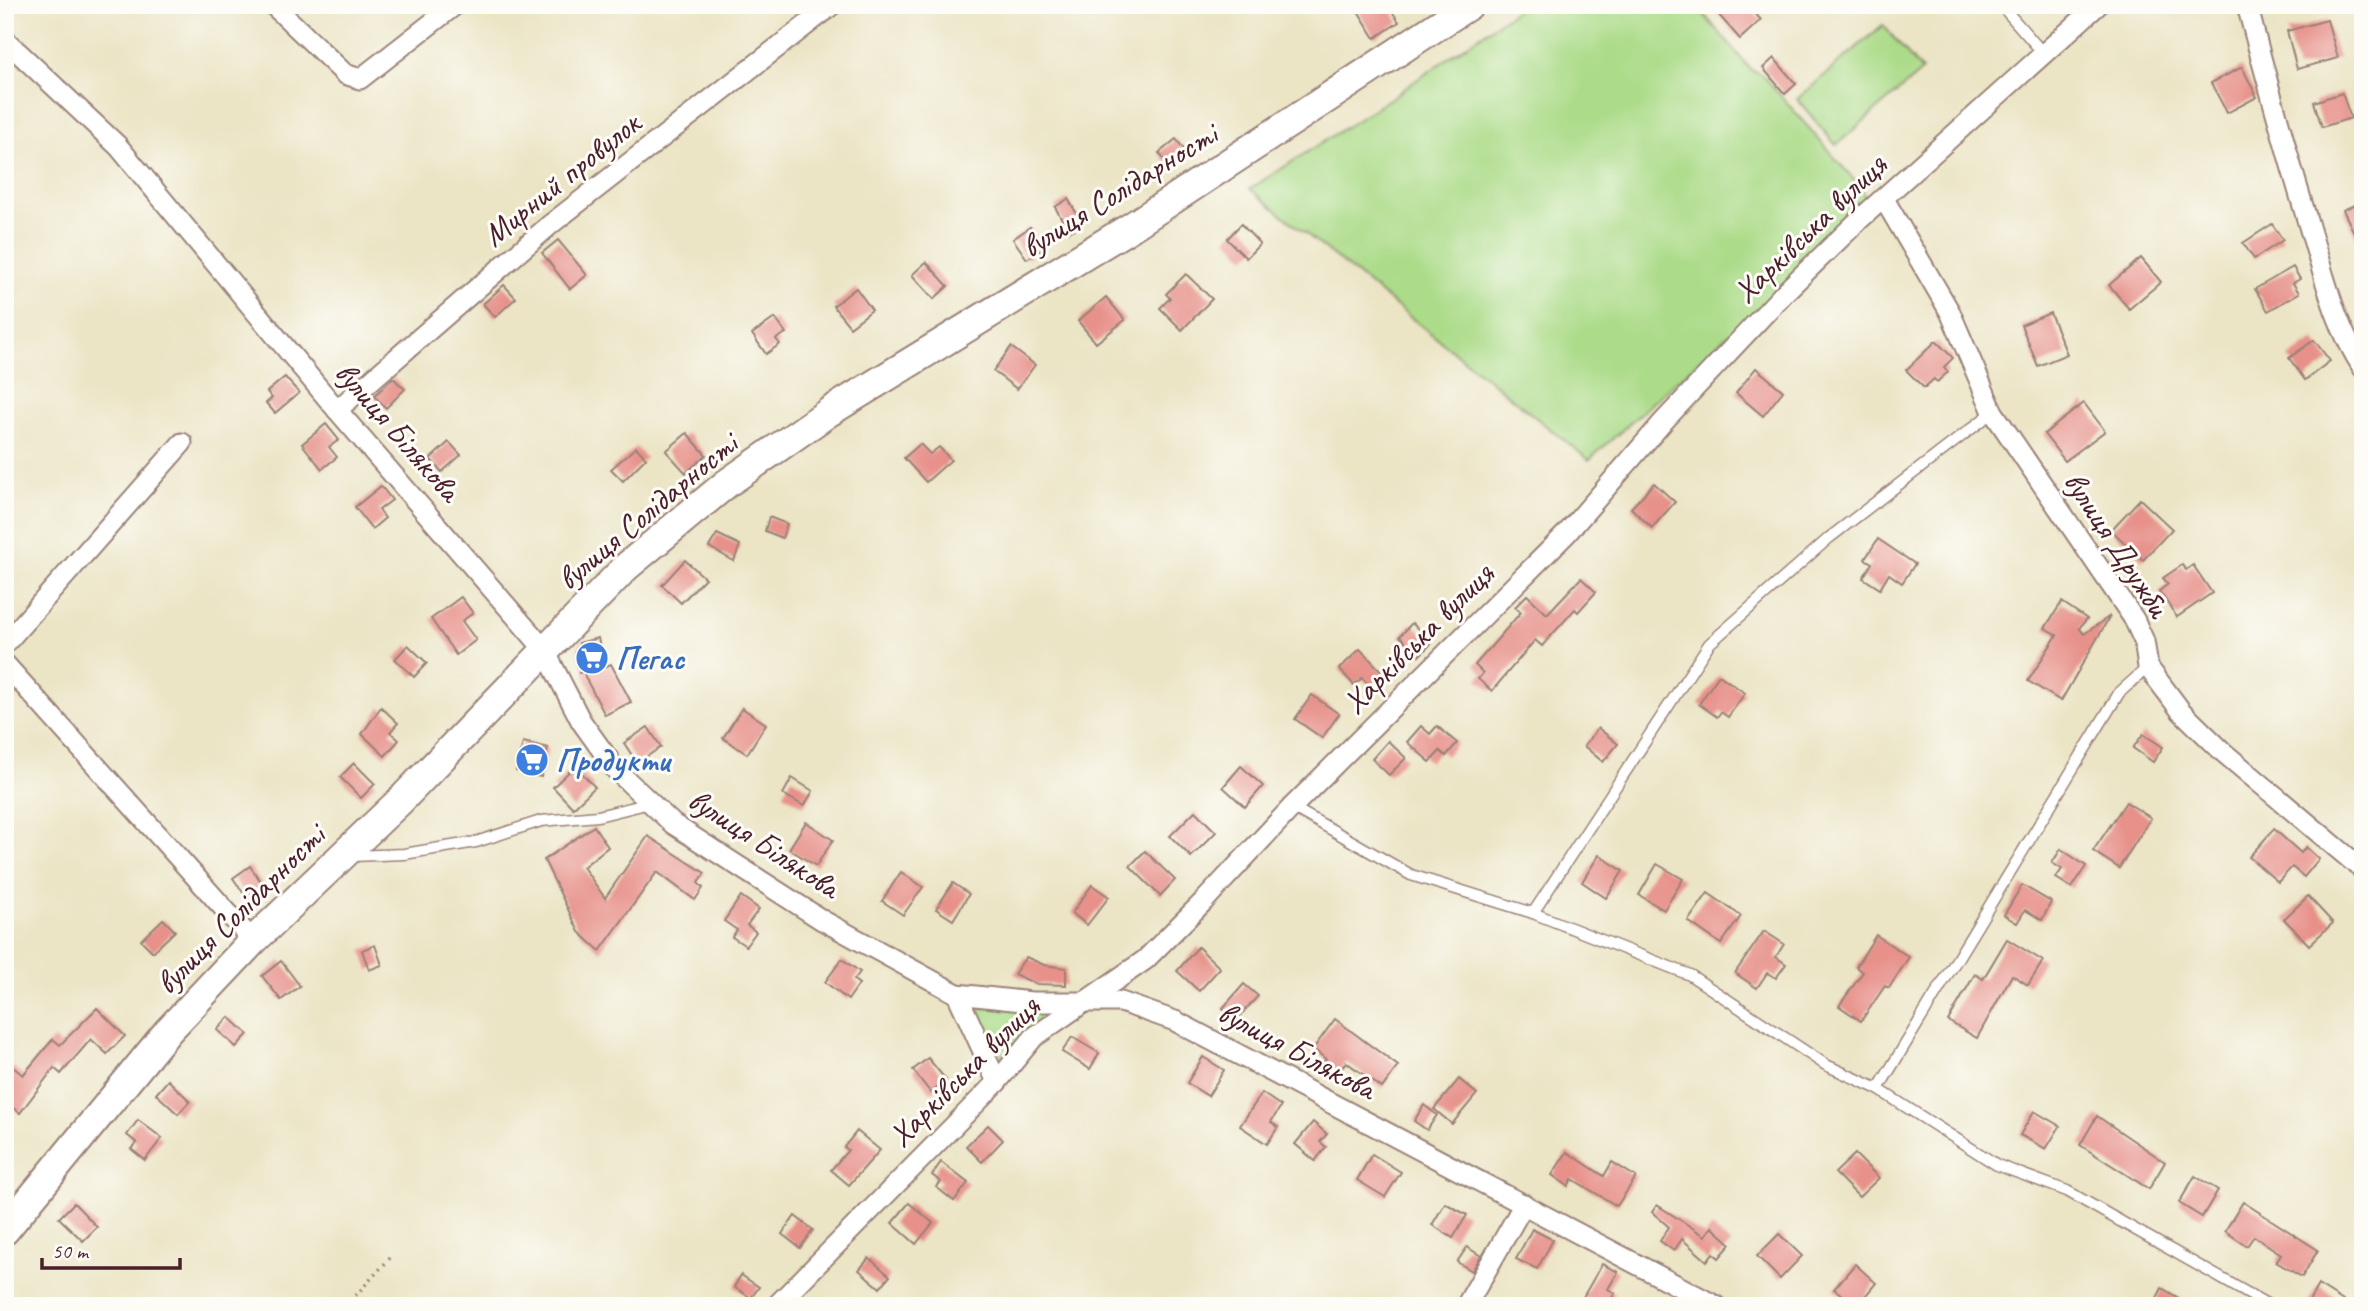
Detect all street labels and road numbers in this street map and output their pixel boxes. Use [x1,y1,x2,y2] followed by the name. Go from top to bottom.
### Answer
[474,101,651,255] street label: Мирний провулок
[1013,111,1228,267] street label: вулиця Солідарності
[1724,144,1896,312] street label: Харківська вулиця
[326,352,472,512] street label: вулиця Білякова
[548,420,749,599] street label: вулиця Солідарності
[2054,463,2181,627] street label: вулиця Дружби
[1333,553,1503,723] street label: Харківська вулиця
[680,779,850,909] street label: вулиця Білякова
[146,812,337,1003] street label: вулиця Солідарності
[879,986,1049,1156] street label: Харківська вулиця
[1211,991,1385,1110] street label: вулиця Білякова

